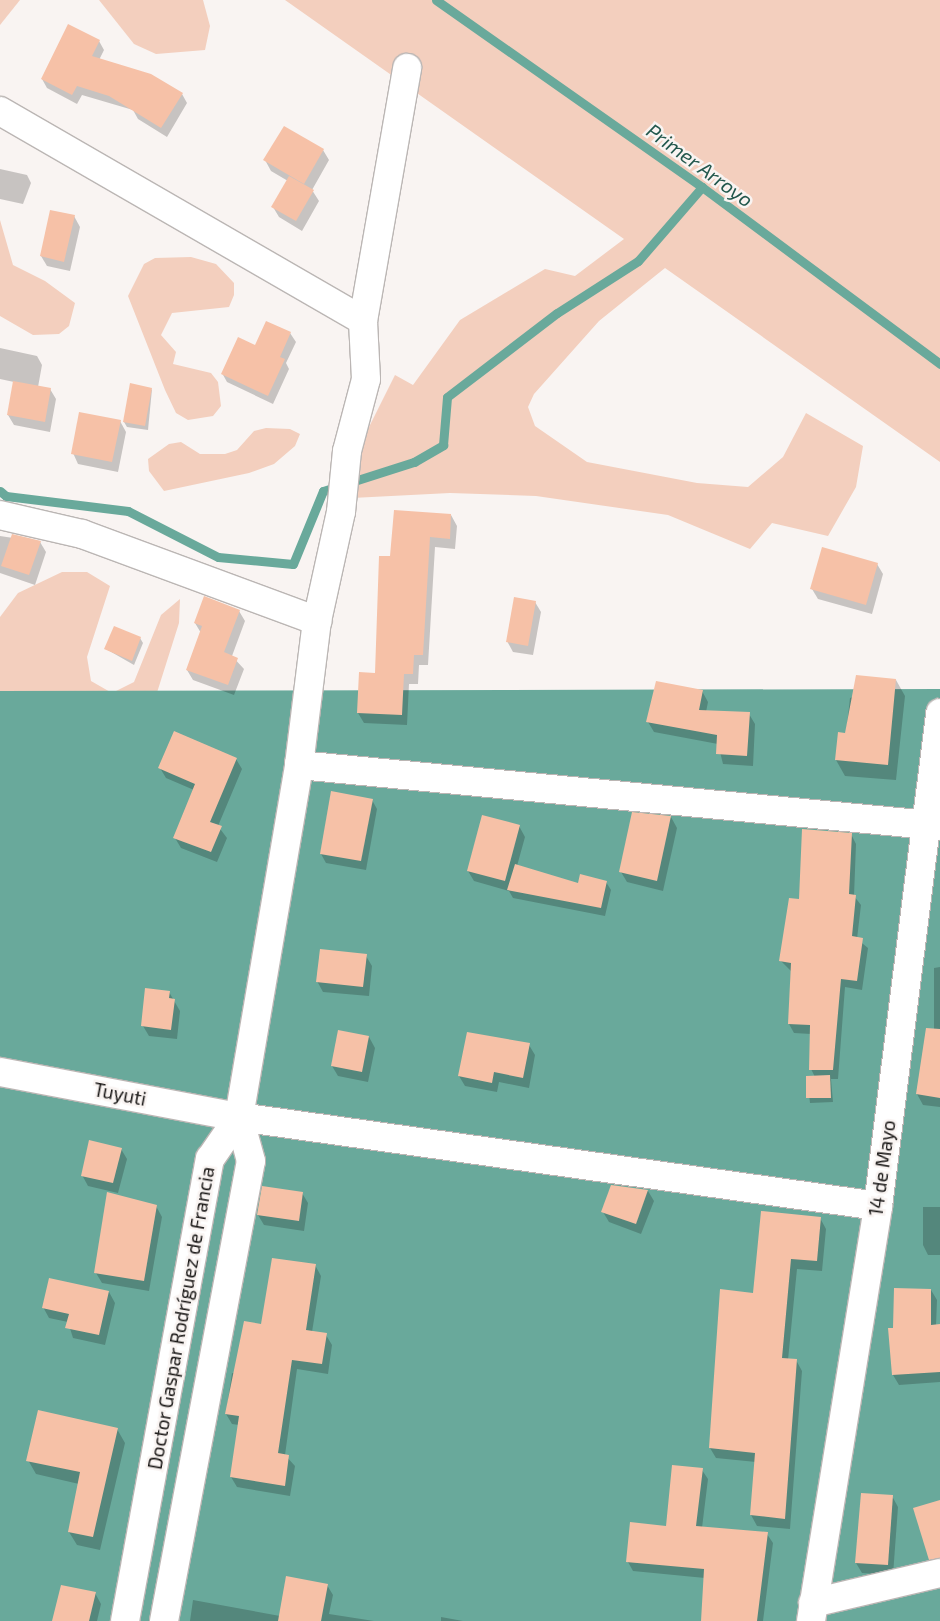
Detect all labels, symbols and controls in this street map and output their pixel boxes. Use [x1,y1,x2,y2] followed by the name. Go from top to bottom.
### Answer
[642,118,758,212] water label: Primer Arroyo
[92,1078,148,1110] street label: Tuyuti
[864,1119,900,1217] street label: 14 de Mayo
[143,1164,219,1472] street label: Doctor Gaspar Rodríguez de Francia

